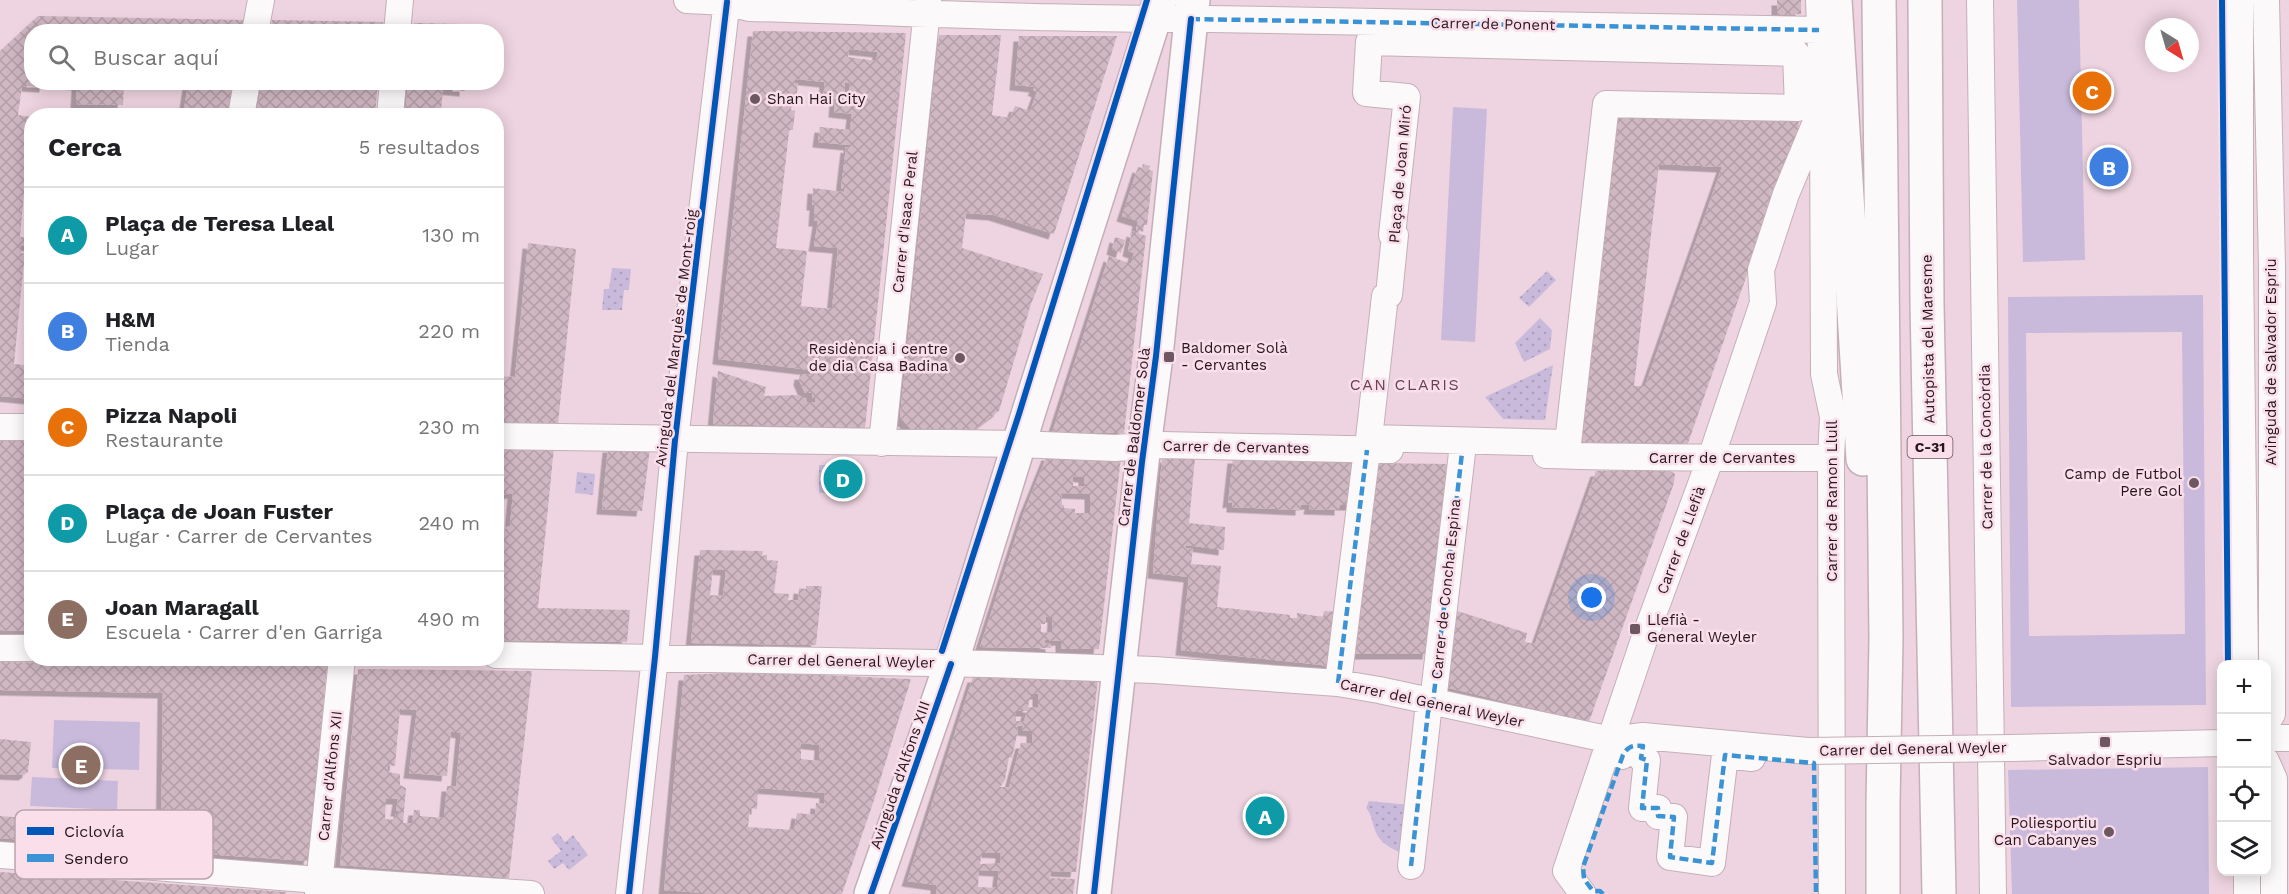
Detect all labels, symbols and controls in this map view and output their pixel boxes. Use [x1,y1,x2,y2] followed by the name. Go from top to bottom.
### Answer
[1430,14,1556,34] street label: Carrer de Ponent
[2145,18,2199,72] north arrow
[24,24,504,90] search box
[45,41,78,74] icon: search
[93,45,219,70] text: Buscar aquí
[2072,68,2112,113] pin: C
[767,90,866,108] place label: Shan Hai City
[748,92,762,106] marker: Shan Hai City
[1385,104,1415,244] street label: Plaça de Joan Miró
[48,132,122,162] text: Cerca
[359,135,480,159] text: 5 resultados
[2090,144,2128,190] pin: B
[889,150,921,294] street label: Carrer d'Isaac Peral
[651,208,701,468] street label: Avinguda del Marquès de Mont-roig
[105,211,334,236] text: Plaça de Teresa Lleal
[61,223,74,247] text: A
[422,223,480,247] text: 130 m
[105,236,159,260] text: Lugar
[1918,254,1938,424] street label: Autopista del Maresme
[2262,258,2280,466] street label: Avinguda de Salvador Espriu
[105,307,156,332] text: H&M
[61,319,74,343] text: B
[418,319,480,343] text: 220 m
[105,332,170,356] text: Tienda
[1181,339,1288,374] place label: Baldomer Solà - Cervantes
[809,340,949,375] place label: Residència i centre de dia Casa Badina
[1114,346,1154,528] street label: Carrer de Baldomer Solà
[1162,350,1176,364] marker: Baldomer Solà - Cervantes
[953,351,967,365] marker: Residència i centre de dia Casa Badina
[1976,364,1996,530] street label: Carrer de la Concòrdia
[1350,375,1460,394] district label: CAN CLARIS
[105,403,237,428] text: Pizza Napoli
[61,415,74,439] text: C
[418,415,480,439] text: 230 m
[1823,420,1841,582] street label: Carrer de Ramon Llull
[105,428,223,452] text: Restaurante
[1908,436,1952,458] road number: C-31
[1163,437,1310,457] street label: Carrer de Cervantes
[1649,449,1795,467] street label: Carrer de Cervantes
[824,456,862,502] pin: D
[2064,465,2182,500] place label: Camp de Futbol Pere Gol
[2187,476,2201,490] marker: Camp de Futbol Pere Gol
[1653,483,1709,597] street label: Carrer de Llefià
[1428,497,1464,680] street label: Carrer de Concha Espina
[105,499,333,524] text: Plaça de Joan Fuster
[60,511,75,535] text: D
[418,511,480,535] text: 240 m
[105,524,372,548] text: Lugar · Carrer de Cervantes
[1577,583,1606,612] your location
[105,595,259,620] text: Joan Maragall
[61,607,74,631] text: E
[417,607,480,631] text: 490 m
[1647,611,1757,646] place label: Llefià - General Weyler
[105,620,383,644] text: Escuela · Carrer d'en Garriga
[1628,622,1642,636] marker: Llefià - General Weyler
[747,650,935,672] street label: Carrer del General Weyler
[2217,660,2271,876] map controls
[2217,660,2271,714] button: +
[1338,675,1526,731] street label: Carrer del General Weyler
[866,699,934,851] street label: Avinguda d'Alfons XIII
[314,710,346,842] street label: Carrer d'Alfons XII
[2217,714,2271,768] button: −
[2098,735,2112,749] marker: Salvador Espriu
[1819,738,2007,760] street label: Carrer del General Weyler
[62,742,100,788] pin: E
[2048,751,2162,769] place label: Salvador Espriu
[2217,768,2271,822] button: locate
[1246,794,1284,838] pin: A
[15,810,213,879] legend
[1994,814,2097,849] place label: Poliesportiu Can Cabanyes
[64,822,124,841] text: Ciclovía
[2217,822,2271,876] button: layers
[2102,825,2116,839] marker: Poliesportiu Can Cabanyes
[64,849,129,868] text: Sendero

